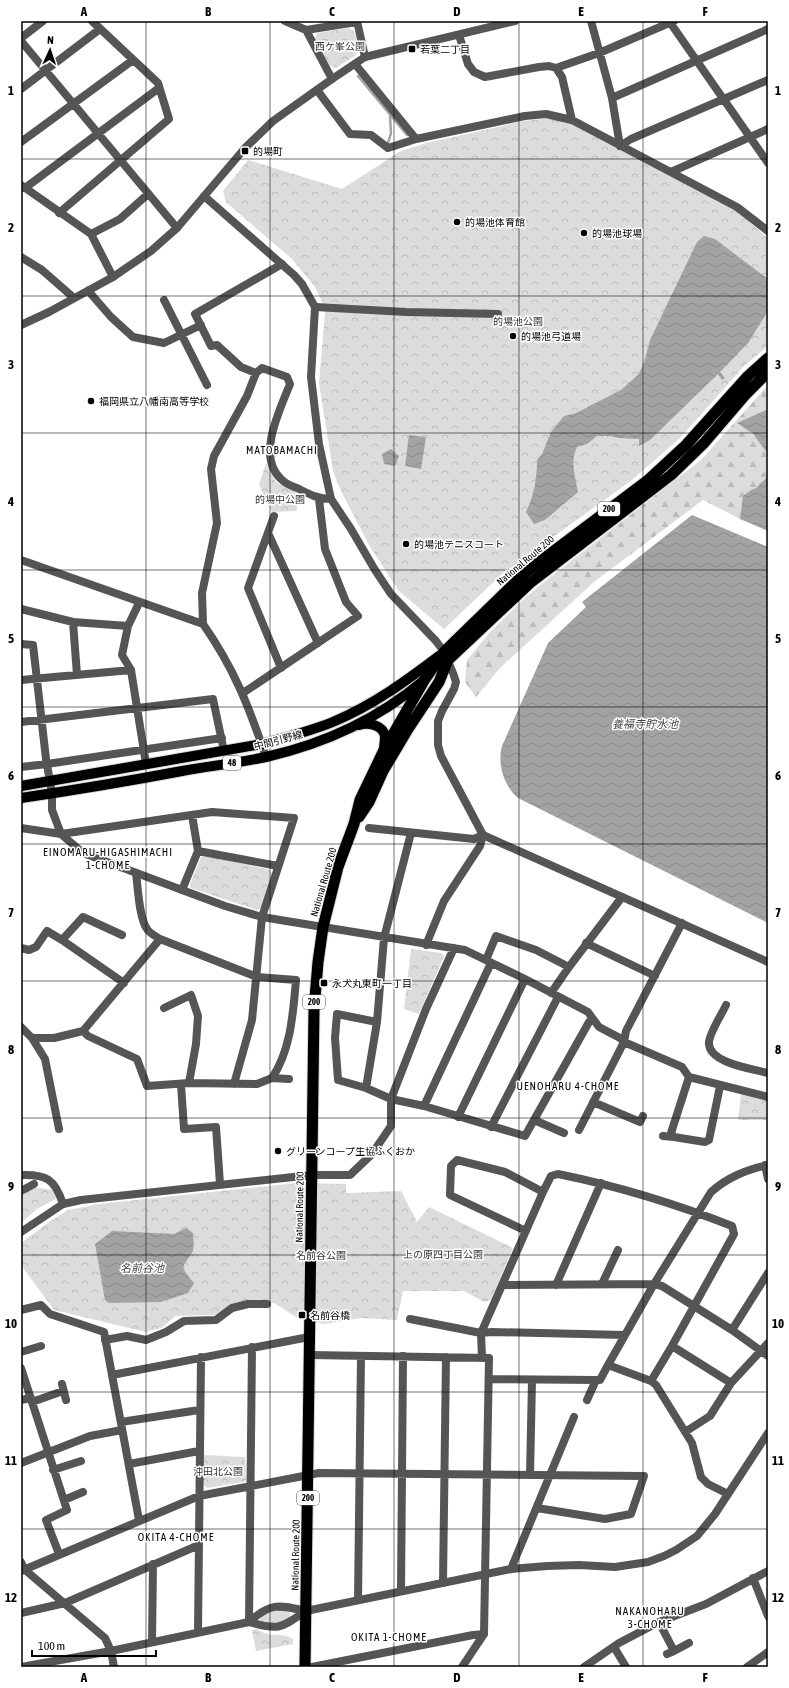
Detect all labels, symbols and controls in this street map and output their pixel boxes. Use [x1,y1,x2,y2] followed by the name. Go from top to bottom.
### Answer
[80,4,88,19] text: A
[205,4,212,19] text: B
[329,4,335,19] text: C
[453,4,461,19] text: D
[578,4,584,19] text: E
[702,4,708,19] text: F
[30,30,70,70] north arrow
[47,34,54,46] text: N
[315,41,365,52] park label: 西ケ峯公園
[407,44,417,54] marker: 若葉二丁目
[420,44,470,55] place label: 若葉二丁目
[8,83,14,98] text: 1
[775,83,781,98] text: 1
[240,146,250,156] marker: 的場町
[253,146,283,157] place label: 的場町
[452,217,462,227] marker: 的場池体育館
[465,217,525,228] place label: 的場池体育館
[8,220,14,235] text: 2
[775,220,781,235] text: 2
[579,228,589,238] marker: 的場池球場
[592,228,642,239] place label: 的場池球場
[493,316,543,327] park label: 的場池公園
[508,331,518,341] marker: 的場池弓道場
[521,331,581,342] place label: 的場池弓道場
[8,357,14,372] text: 3
[775,357,781,372] text: 3
[86,396,96,406] marker: 福岡県立八幡南高等学校
[99,396,209,407] place label: 福岡県立八幡南高等学校
[246,444,318,456] district label: MATOBAMACHI
[7,494,14,509] text: 4
[255,494,305,505] park label: 的場中公園
[774,494,781,509] text: 4
[598,502,620,516] road number: 200
[494,533,556,588] street label: National Route 200
[401,539,411,549] marker: 的場池テニスコート
[414,539,504,550] place label: 的場池テニスコート
[8,631,14,646] text: 5
[775,631,781,646] text: 5
[612,718,679,730] water label: 養福寺貯水池
[253,729,304,752] street label: 中間引野線
[223,756,241,770] road number: 48
[8,768,14,783] text: 6
[775,768,781,783] text: 6
[43,846,173,871] district label: EINOMARU-HIGASHIMACHI 1-CHOME
[308,846,339,918] street label: National Route 200
[8,905,14,920] text: 7
[775,905,781,920] text: 7
[319,978,329,988] marker: 永犬丸東町一丁目
[332,978,412,989] place label: 永犬丸東町一丁目
[303,995,325,1009] road number: 200
[8,1042,14,1057] text: 8
[775,1042,781,1057] text: 8
[516,1080,620,1092] district label: UENOHARU 4-CHOME
[273,1146,283,1156] marker: グリーンコープ生協ふくおか
[286,1146,415,1157] place label: グリーンコープ生協ふくおか
[293,1171,306,1243] street label: National Route 200
[8,1179,14,1194] text: 9
[775,1179,781,1194] text: 9
[403,1249,483,1260] park label: 上の原四丁目公園
[296,1250,346,1261] park label: 名前谷公園
[120,1262,165,1274] water label: 名前谷池
[297,1310,307,1320] marker: 名前谷橋
[310,1310,350,1321] place label: 名前谷橋
[5,1316,17,1331] text: 10
[772,1316,784,1331] text: 10
[5,1453,17,1468] text: 11
[772,1453,784,1468] text: 11
[193,1466,243,1477] park label: 沖田北公園
[297,1491,319,1505] road number: 200
[289,1519,302,1591] street label: National Route 200
[138,1531,214,1543] district label: OKITA 4-CHOME
[5,1590,17,1605] text: 12
[772,1590,784,1605] text: 12
[615,1605,685,1630] district label: NAKANOHARU 3-CHOME
[351,1631,427,1643] district label: OKITA 1-CHOME
[32,1632,156,1658] scale bar
[38,1639,65,1653] text: 100 m
[80,1670,88,1685] text: A
[205,1670,212,1685] text: B
[329,1670,335,1685] text: C
[453,1670,461,1685] text: D
[578,1670,584,1685] text: E
[702,1670,708,1685] text: F

